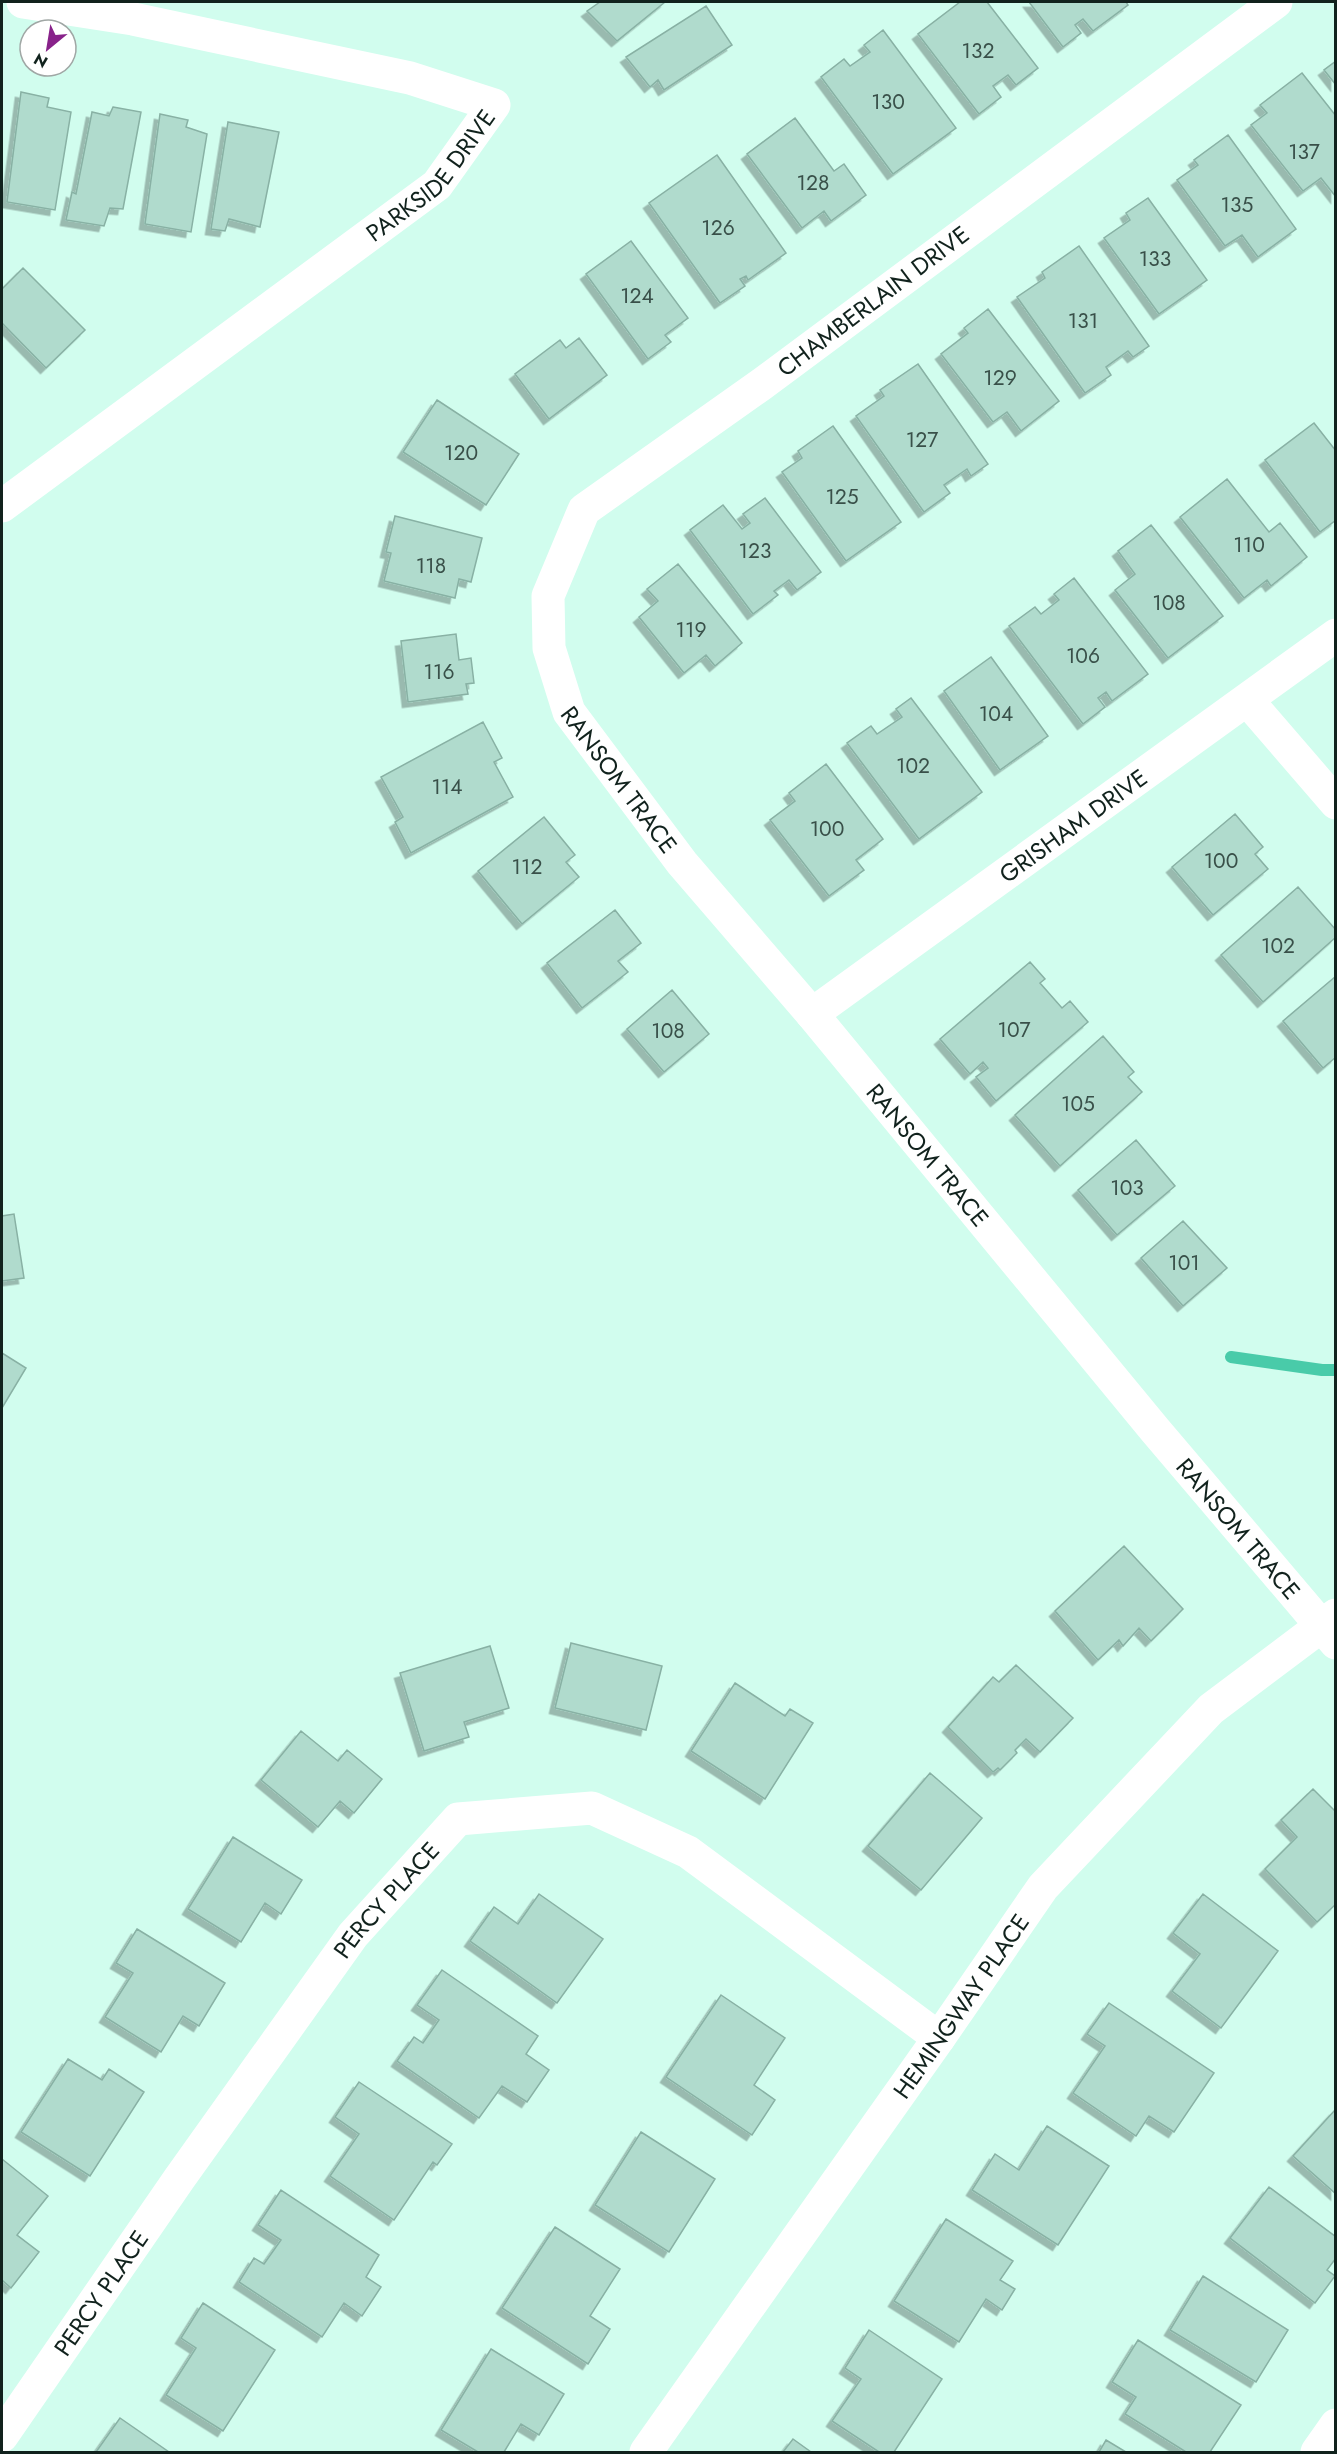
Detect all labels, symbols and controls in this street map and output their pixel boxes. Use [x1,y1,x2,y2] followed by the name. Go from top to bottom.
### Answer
[18,18,78,78] north arrow
[962,36,994,66] house number: 132
[29,47,52,74] text: N
[871,87,905,117] house number: 130
[358,102,503,250] street label: PARKSIDE DRIVE
[1288,137,1320,167] house number: 137
[797,168,829,198] house number: 128
[1221,190,1253,220] house number: 135
[701,213,735,243] house number: 126
[770,217,976,385] street label: CHAMBERLAIN DRIVE
[1139,244,1171,274] house number: 133
[620,281,654,311] house number: 124
[1068,306,1098,336] house number: 131
[983,363,1017,393] house number: 129
[906,425,938,455] house number: 127
[444,438,478,468] house number: 120
[825,482,859,512] house number: 125
[1233,530,1265,560] house number: 110
[739,536,771,566] house number: 123
[416,551,446,581] house number: 118
[1152,588,1186,618] house number: 108
[676,615,707,645] house number: 119
[1066,641,1100,671] house number: 106
[424,657,455,687] house number: 116
[553,698,686,860] street label: RANSOM TRACE
[979,699,1013,729] house number: 104
[896,751,930,781] house number: 102
[992,760,1154,891] street label: GRISHAM DRIVE
[431,772,463,802] house number: 114
[810,814,844,844] house number: 100
[1204,846,1238,876] house number: 100
[512,852,542,882] house number: 112
[1261,931,1295,961] house number: 102
[997,1015,1031,1045] house number: 107
[651,1016,685,1046] house number: 108
[859,1076,998,1234] street label: RANSOM TRACE
[1061,1089,1095,1119] house number: 105
[1110,1173,1144,1203] house number: 103
[1168,1248,1200,1278] house number: 101
[1168,1450,1309,1607] street label: RANSOM TRACE
[324,1833,447,1965] street label: PERCY PLACE
[884,1906,1037,2105] street label: HEMINGWAY PLACE
[45,2223,156,2363] street label: PERCY PLACE

